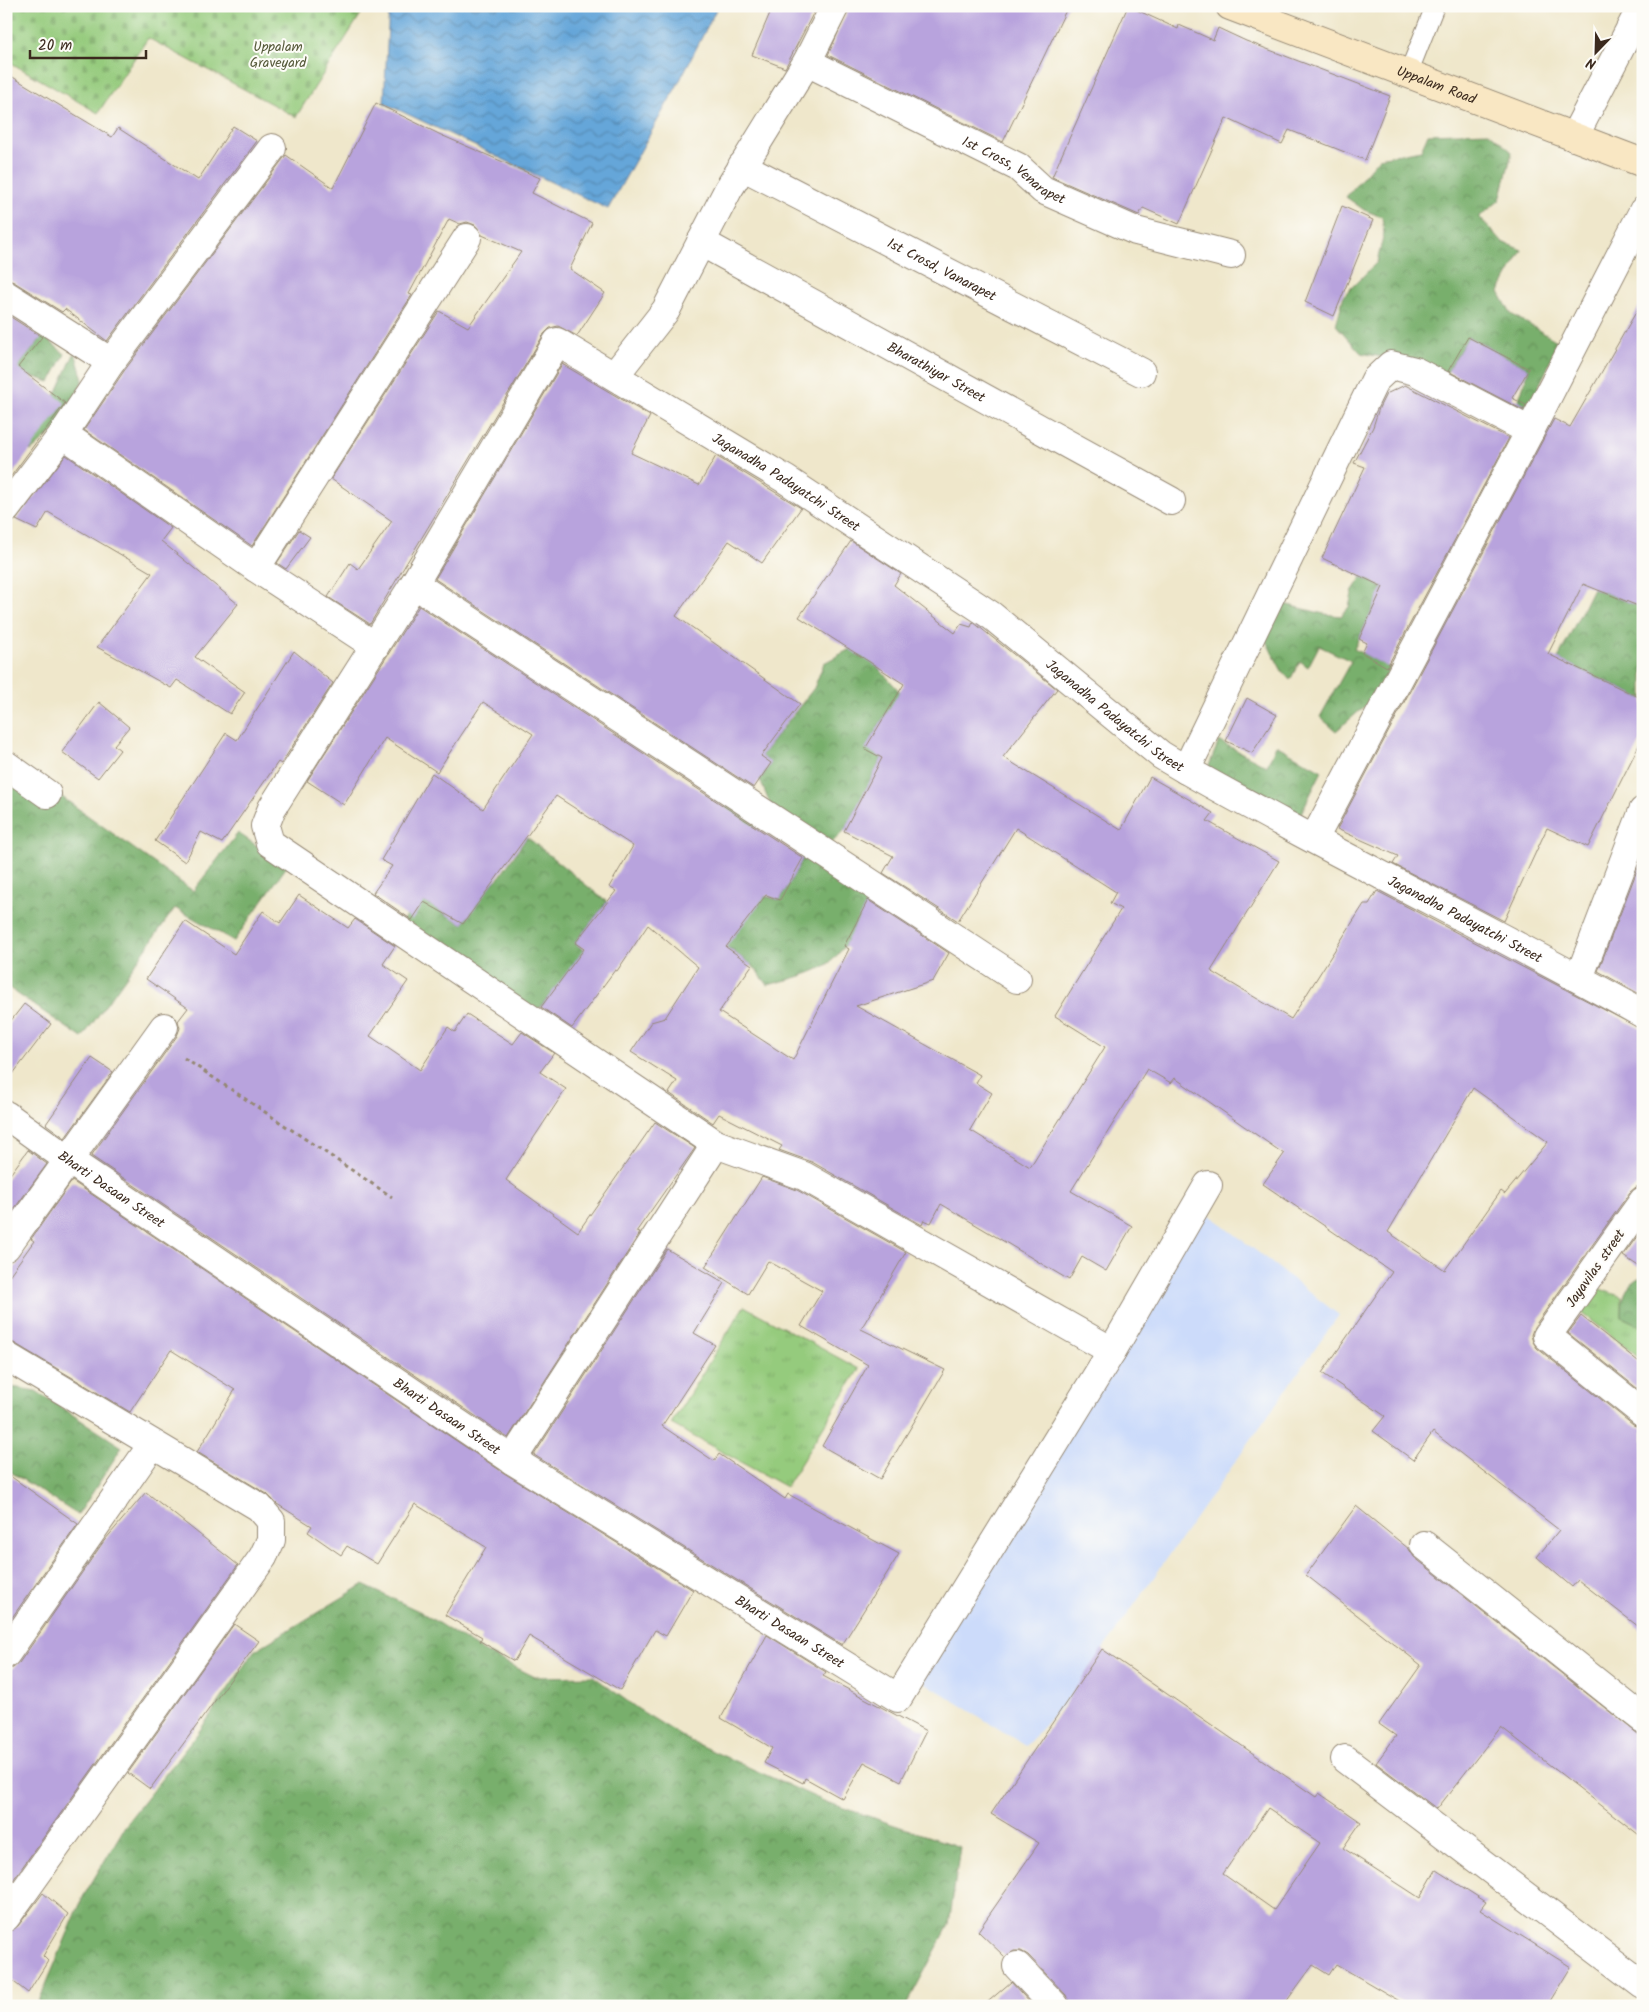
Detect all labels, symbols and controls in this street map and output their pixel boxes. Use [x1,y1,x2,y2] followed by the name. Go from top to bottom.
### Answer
[30,28,146,60] scale bar
[1572,28,1622,78] north arrow
[38,34,72,58] text: 20 m
[250,36,307,74] park label: Uppalam Graveyard
[1583,51,1600,75] text: N
[1393,60,1480,111] street label: Uppalam Road
[958,131,1069,211] street label: 1st Cross, Venarapet
[883,233,1000,308] street label: 1st Crosd, Vanarapet
[883,337,990,409] street label: Bharathiyar Street
[708,428,865,538] street label: Jaganadha Padayatchi Street
[1040,654,1188,779] street label: Jaganadha Padayatchi Street
[1384,870,1547,970] street label: Jaganadha Padayatchi Street
[53,1146,170,1235] street label: Bharti Dasaan Street
[1561,1224,1631,1312] street label: Jayavilas street
[388,1373,505,1461] street label: Bharti Dasaan Street
[730,1590,849,1675] street label: Bharti Dasaan Street

